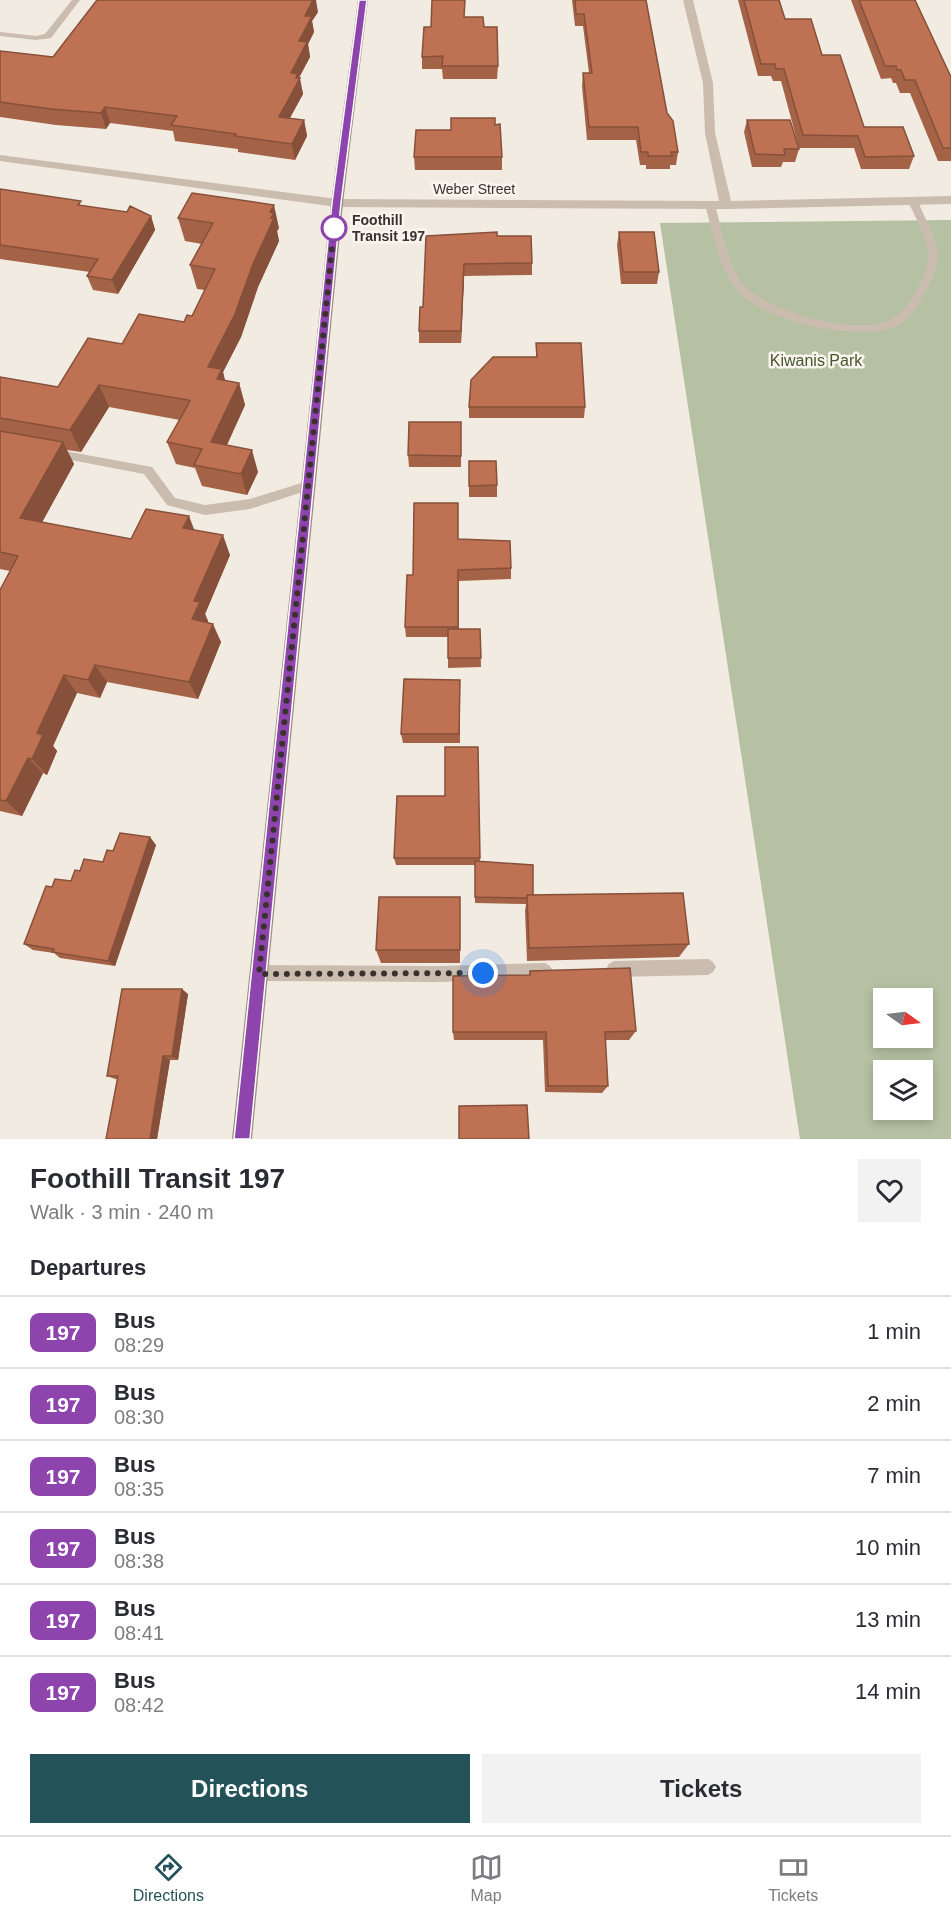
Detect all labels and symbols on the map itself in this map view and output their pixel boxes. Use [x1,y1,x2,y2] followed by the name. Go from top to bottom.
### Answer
[433,181,515,197] street label: Weber Street
[352,212,425,244] place label: Foothill Transit 197
[321,215,347,241] marker: Foothill Transit 197
[770,352,863,369] park label: Kiwanis Park
[468,958,498,988] your location
[873,988,933,1048] north arrow

